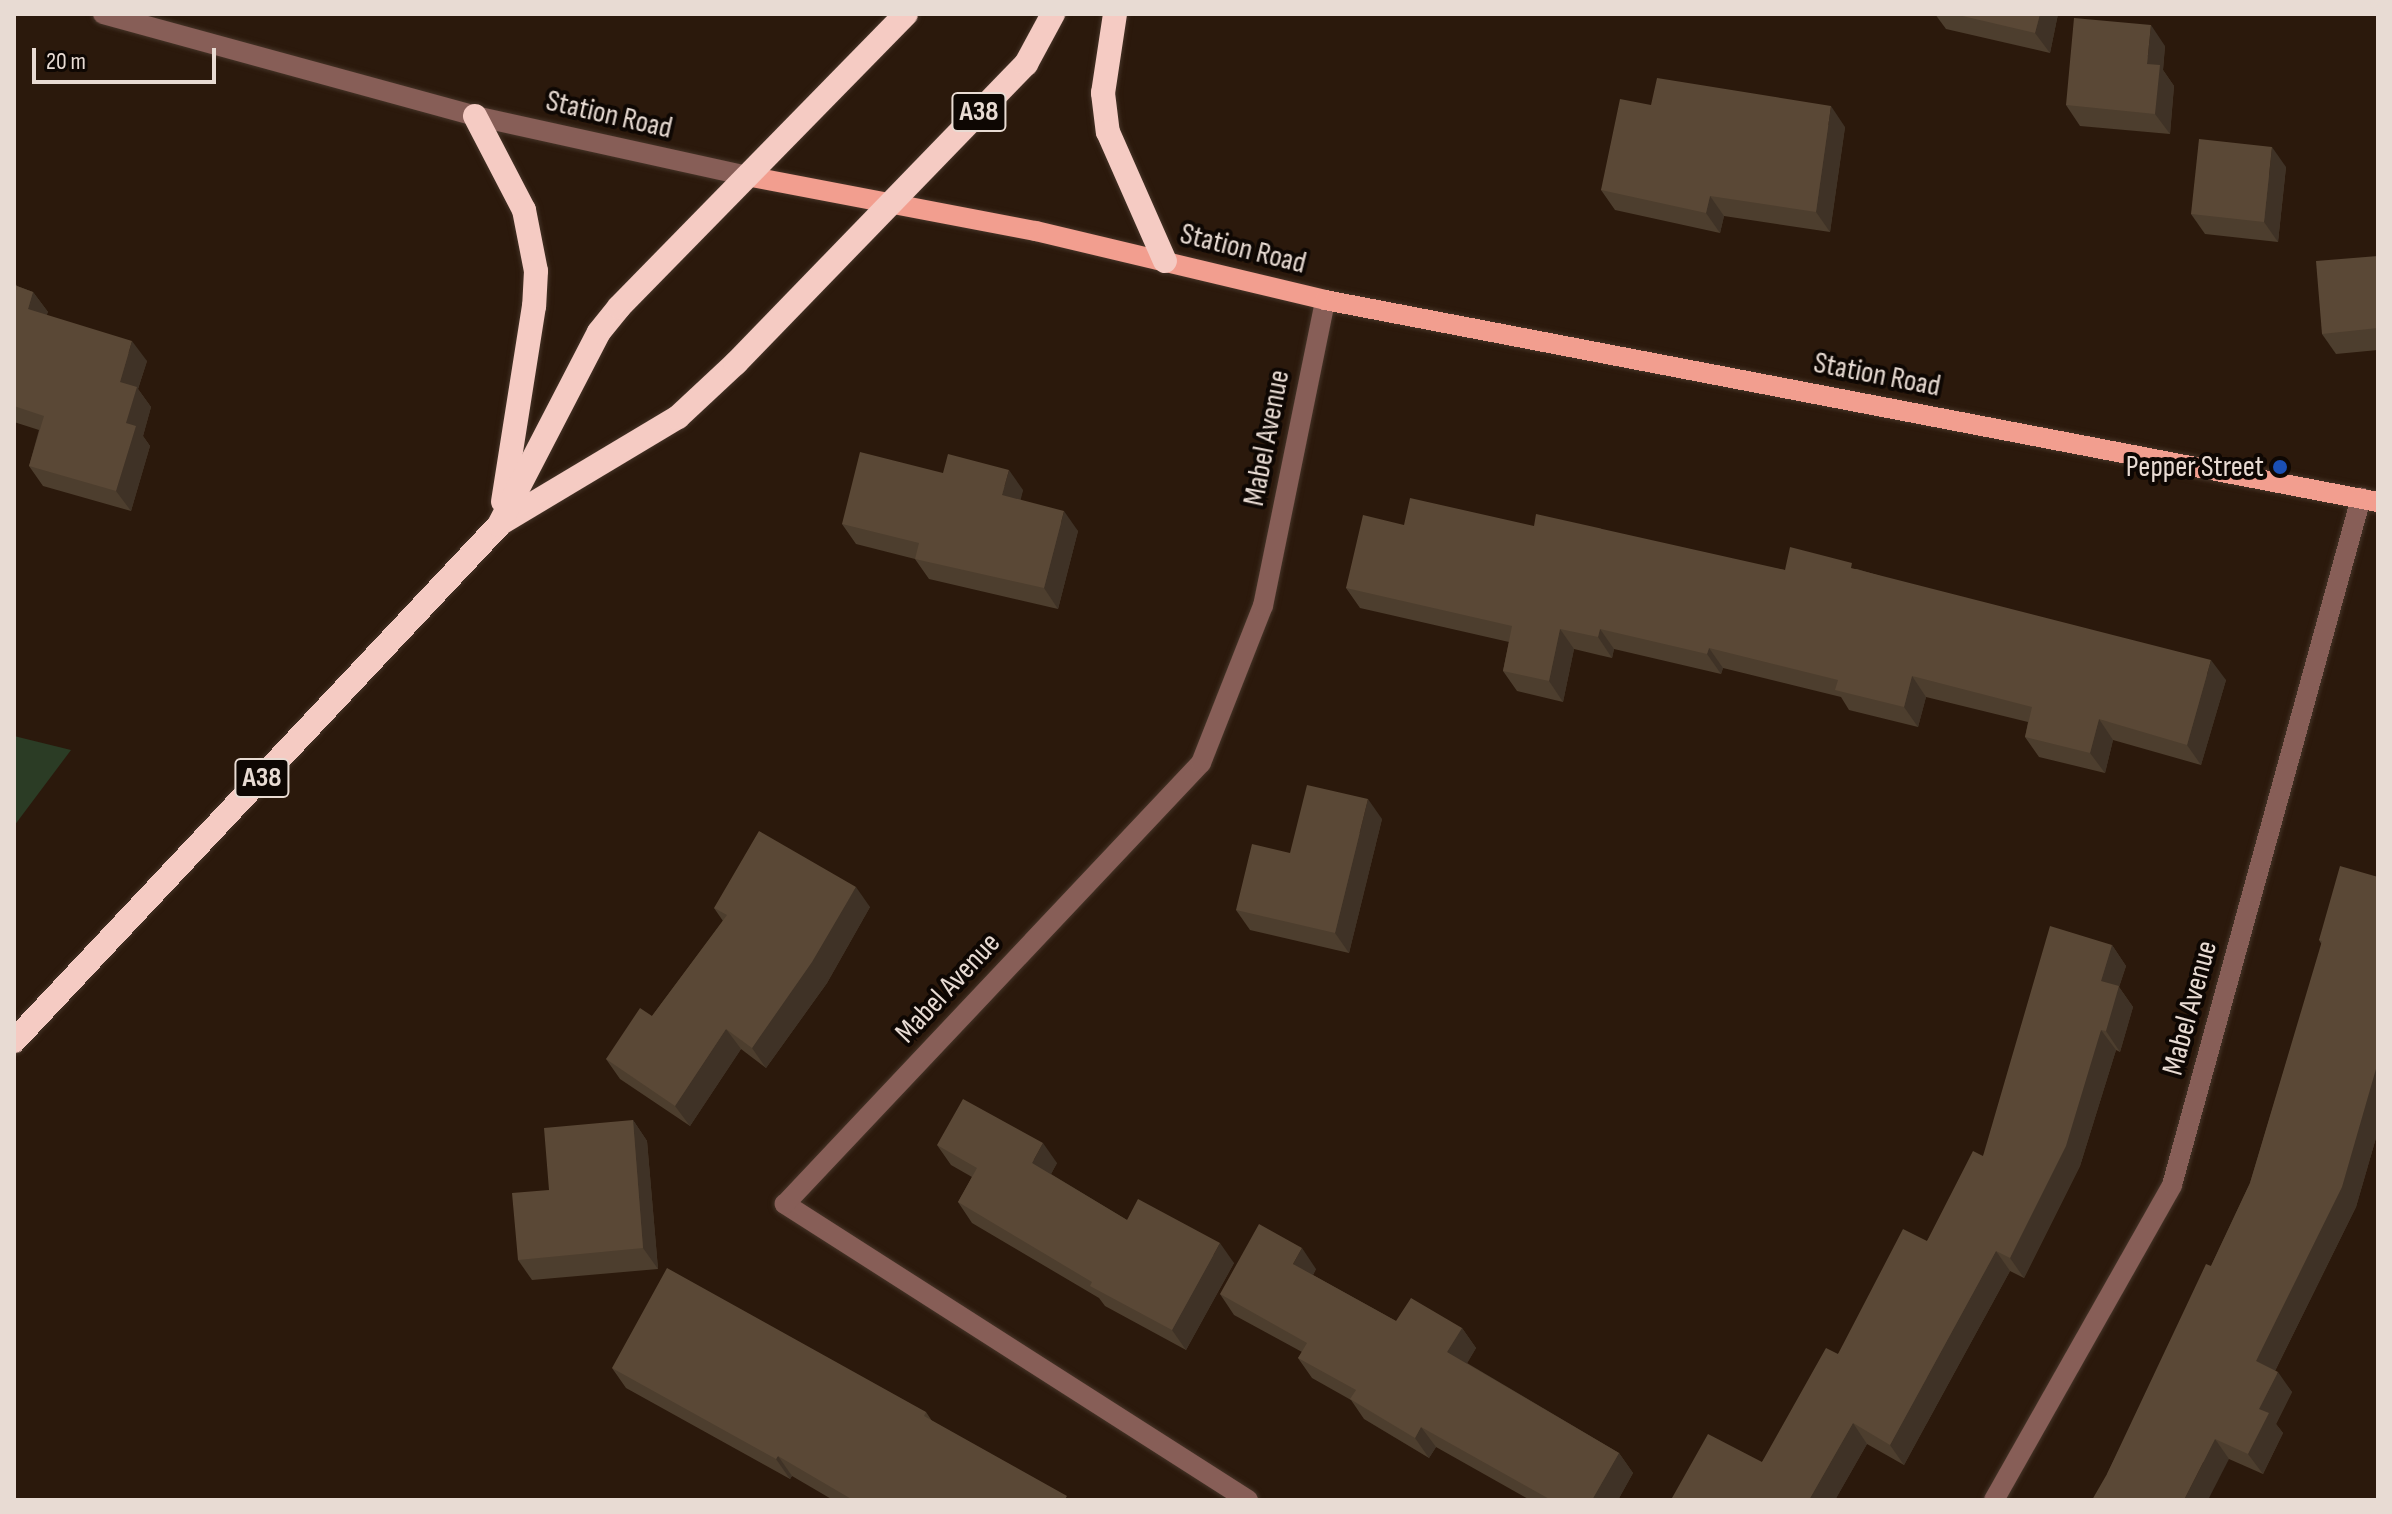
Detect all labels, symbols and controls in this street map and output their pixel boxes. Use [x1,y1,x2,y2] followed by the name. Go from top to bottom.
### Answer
[36,32,220,82] scale bar
[46,47,86,76] text: 20 m
[543,83,675,147] street label: Station Road
[951,88,1007,136] road number: A38
[1176,216,1310,282] street label: Station Road
[1811,345,1943,405] street label: Station Road
[1236,367,1298,509] street label: Mabel Avenue
[2126,449,2264,485] place label: Pepper Street
[2271,458,2289,476] marker: Pepper Street
[234,754,290,802] road number: A38
[888,925,1008,1051] street label: Mabel Avenue
[2155,937,2225,1079] street label: Mabel Avenue

